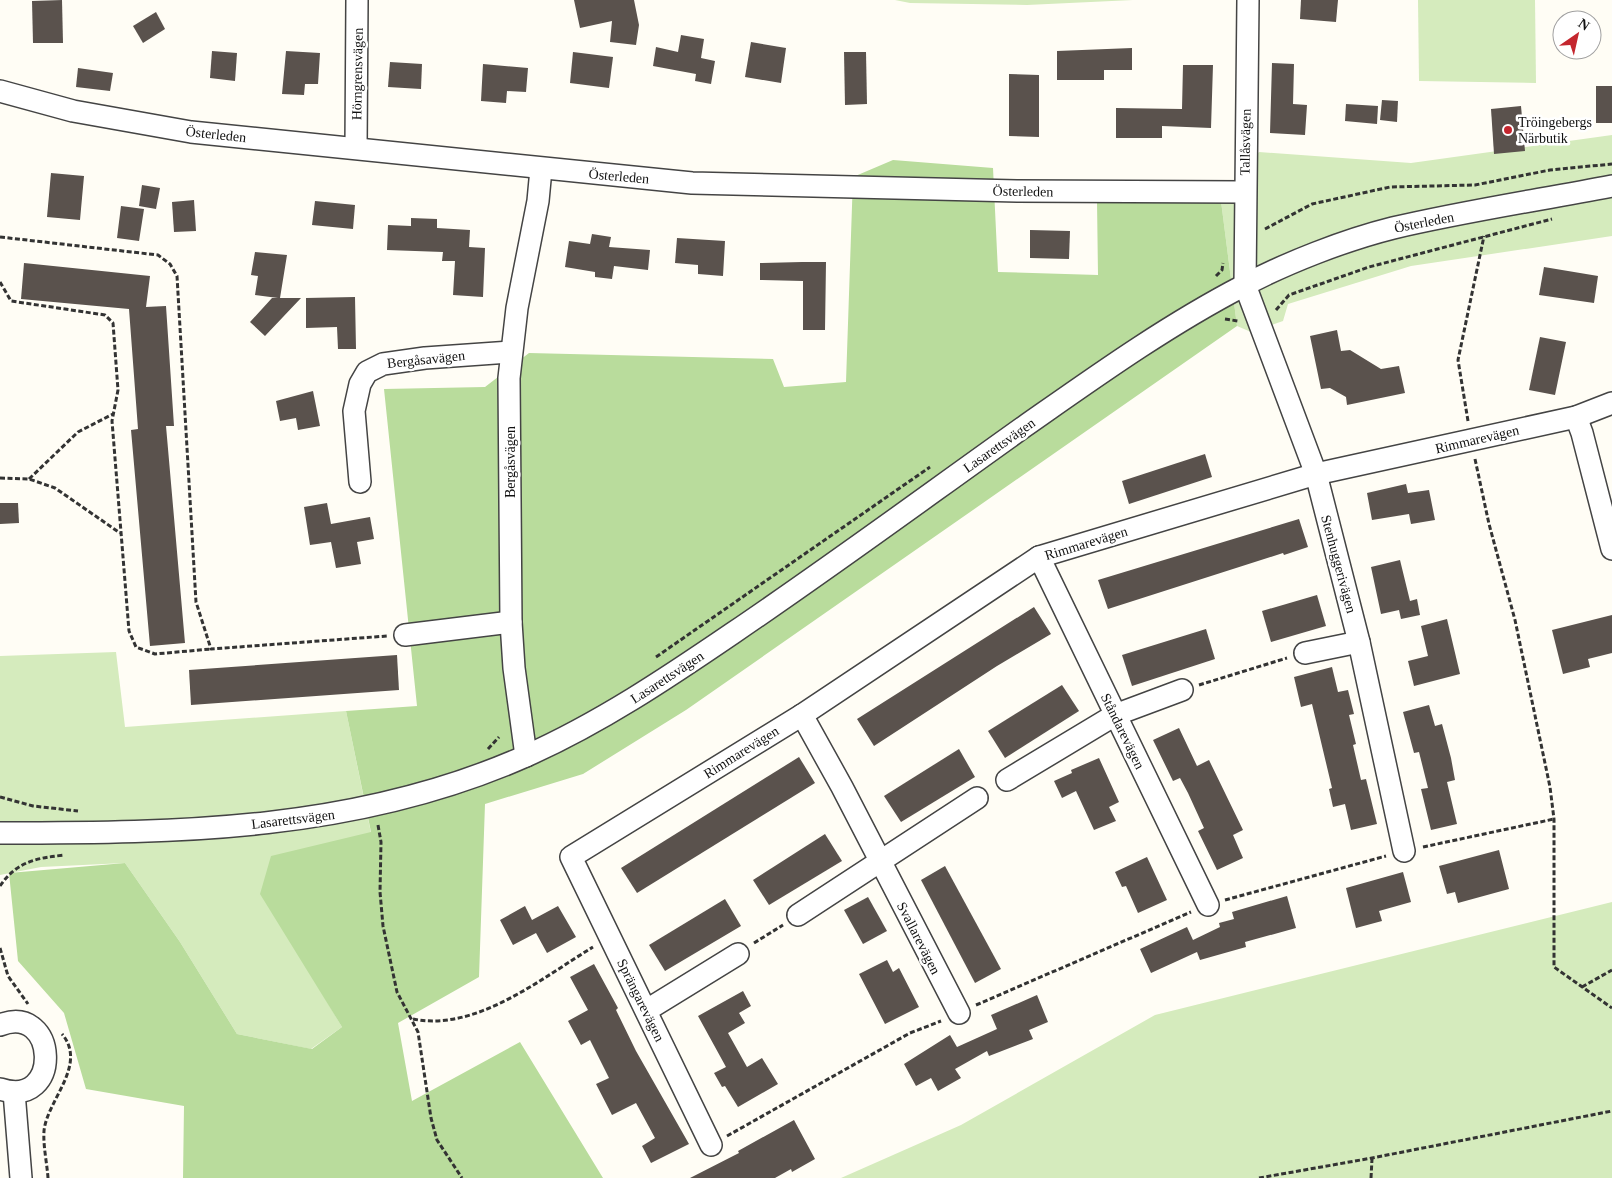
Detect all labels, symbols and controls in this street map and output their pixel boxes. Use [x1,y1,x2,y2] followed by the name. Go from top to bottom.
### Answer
[1552,10,1602,60] north arrow
[1576,16,1592,34] text: N
[349,28,366,120] street label: Hörngrensvägen
[1237,109,1254,175] street label: Tallåsvägen
[1518,115,1592,146] place label: Tröingebergs Närbutik
[185,123,247,145] street label: Österleden
[1502,124,1514,136] marker: Tröingebergs Närbutik
[588,165,650,187] street label: Österleden
[993,182,1053,200] street label: Österleden
[1393,208,1455,236] street label: Österleden
[386,348,466,371] street label: Bergåsavägen
[961,415,1038,476] street label: Lasarettsvägen
[1434,423,1520,456] street label: Rimmarevägen
[503,426,518,498] street label: Bergåsvägen
[1318,513,1359,615] street label: Stenhuggerivägen
[1043,524,1129,563] street label: Rimmarevägen
[628,648,707,707] street label: Lasarettsvägen
[1098,691,1147,772] street label: Ståndarevägen
[701,723,782,781] street label: Rimmarevägen
[250,807,336,832] street label: Lasarettsvägen
[894,899,943,977] street label: Svallarevägen
[614,956,667,1044] street label: Sprängarevägen

